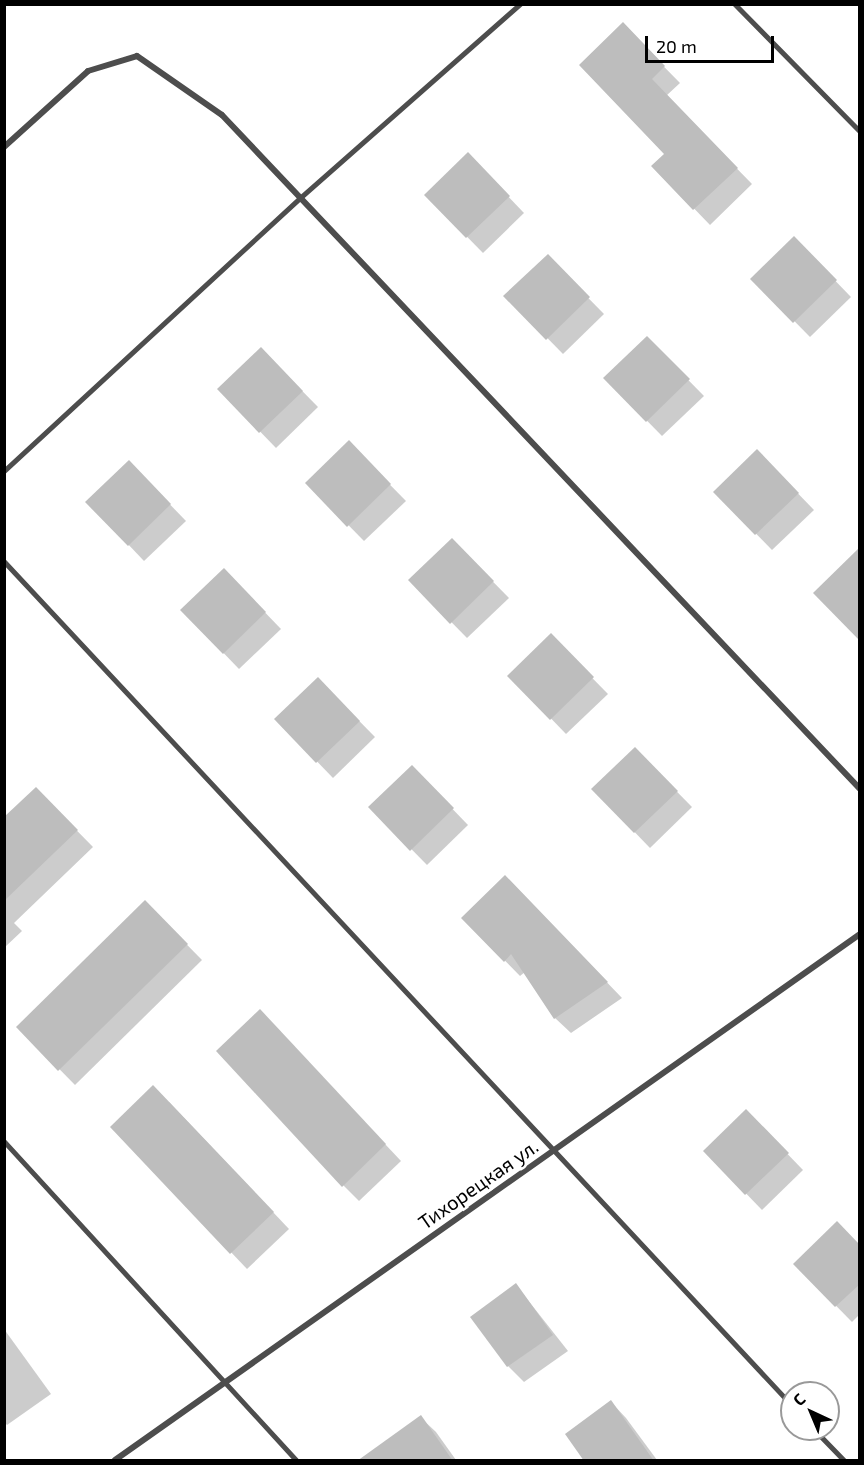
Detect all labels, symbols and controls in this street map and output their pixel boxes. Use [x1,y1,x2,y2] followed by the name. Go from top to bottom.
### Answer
[648,24,777,62] scale bar
[656,35,697,57] text: 20 m
[414,1134,542,1234] street label: Тихорецкая ул.
[780,1381,840,1441] north arrow
[789,1389,809,1409] text: С

